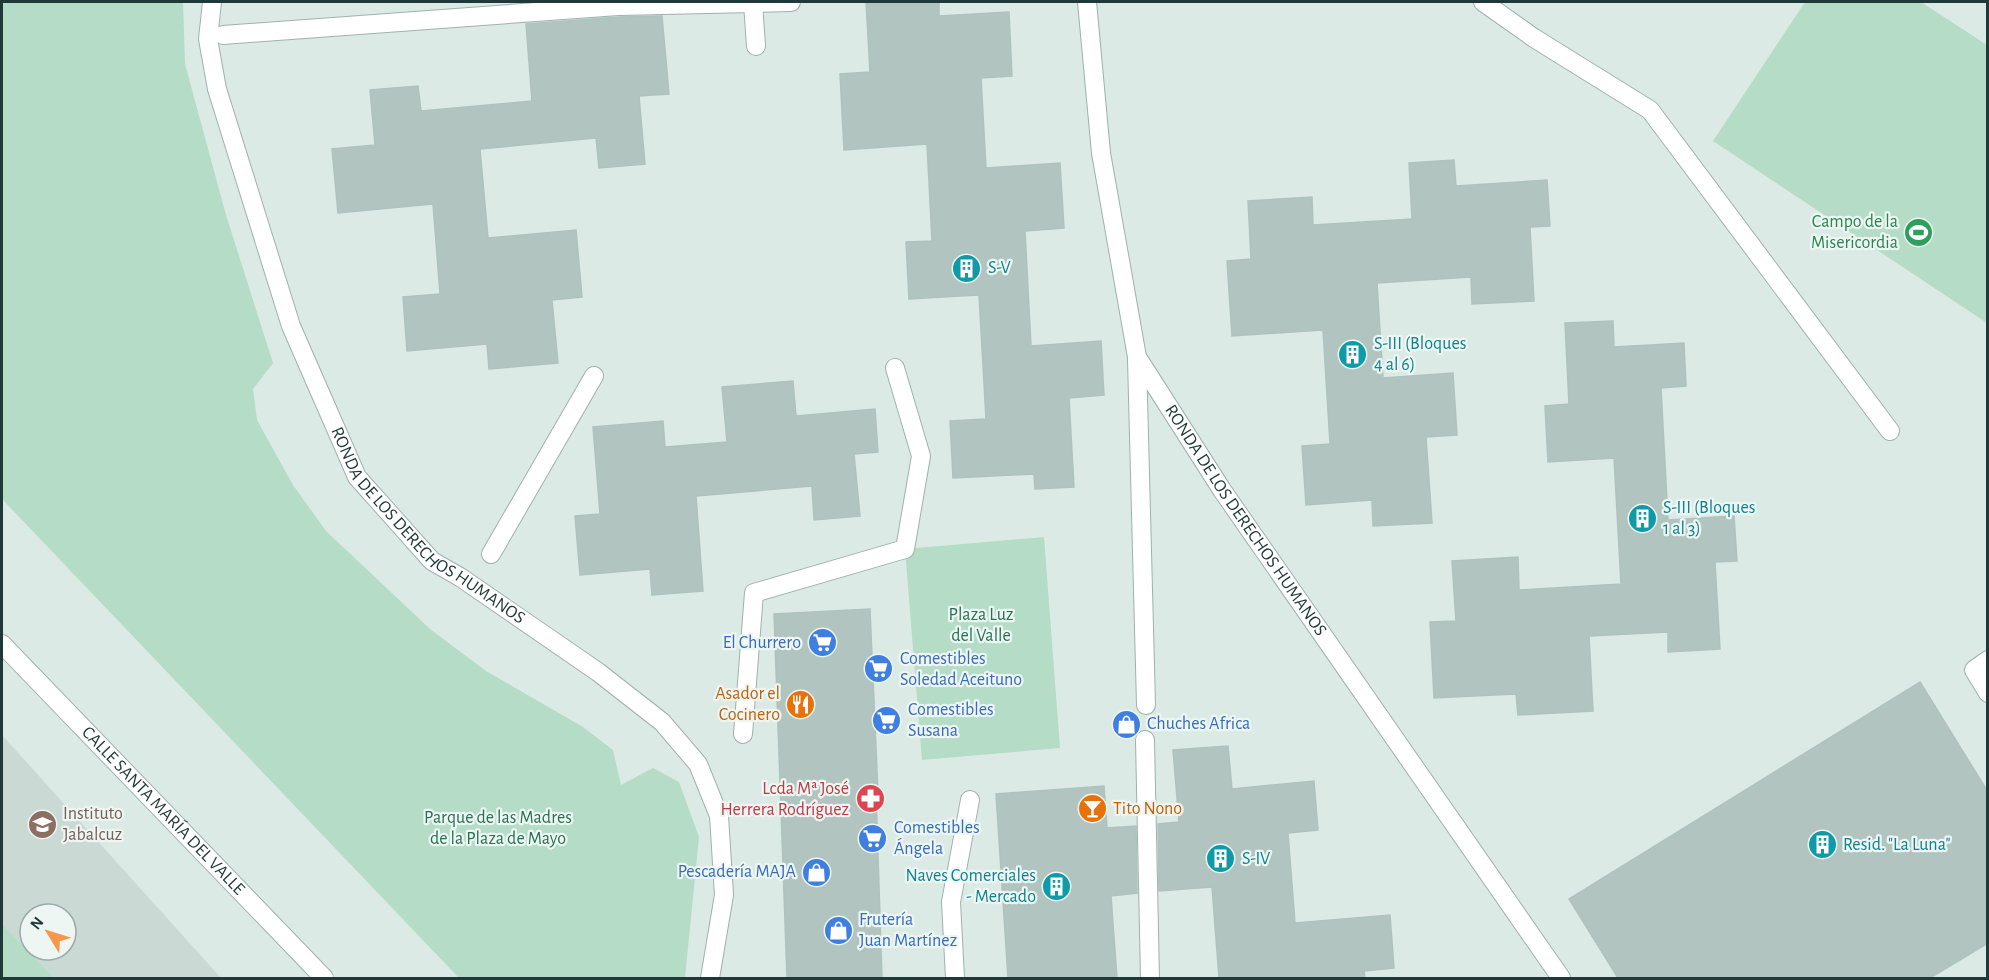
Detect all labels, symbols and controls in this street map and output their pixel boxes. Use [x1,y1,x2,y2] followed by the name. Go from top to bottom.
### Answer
[1811,213,1898,252] place label: Campo de la Misericordia
[1903,216,1935,248] sports icon: Campo de la Misericordia
[951,252,983,284] building icon: S-V
[988,259,1012,277] place label: S-V
[1374,335,1466,374] place label: S-III (Bloques 4 al 6)
[1337,338,1369,370] building icon: S-III (Bloques 4 al 6)
[1161,402,1330,639] street label: RONDA DE LOS DERECHOS HUMANOS
[327,424,528,628] street label: RONDA DE LOS DERECHOS HUMANOS
[1663,499,1755,538] place label: S-III (Bloques 1 al 3)
[1626,502,1658,534] building icon: S-III (Bloques 1 al 3)
[949,606,1013,645] park label: Plaza Luz del Valle
[806,627,838,659] supermarket icon: El Churrero
[723,634,801,652] place label: El Churrero
[900,650,1022,689] place label: Comestibles Soledad Aceituno
[863,653,895,685] supermarket icon: Comestibles Soledad Aceituno
[715,685,780,724] place label: Asador el Cocinero
[785,688,817,720] restaurant icon: Asador el Cocinero
[908,701,994,740] place label: Comestibles Susana
[871,704,903,736] supermarket icon: Comestibles Susana
[1110,708,1142,740] shop icon: Chuches Africa
[1147,715,1250,733] place label: Chuches Africa
[78,723,248,899] street label: CALLE SANTA MARÍA DEL VALLE
[721,780,849,819] place label: Lcda Mª José Herrera Rodríguez
[854,783,886,815] pharmacy icon: Lcda Mª José Herrera Rodríguez
[1076,793,1108,825] bar icon: Tito Nono
[1113,800,1182,818] place label: Tito Nono
[63,805,123,844] place label: Instituto Jabalcuz
[26,808,58,840] school or university icon: Instituto Jabalcuz
[424,809,572,848] park label: Parque de las Madres de la Plaza de Mayo
[894,819,980,858] place label: Comestibles Ángela
[857,822,889,854] supermarket icon: Comestibles Ángela
[1806,829,1838,861] building icon: Resid. "La Luna"
[1843,836,1951,854] place label: Resid. "La Luna"
[1205,843,1237,875] building icon: S-IV
[1242,850,1271,868] place label: S-IV
[801,856,833,888] shop icon: Pescadería MAJA
[678,863,797,881] place label: Pescadería MAJA
[906,867,1036,906] place label: Naves Comerciales - Mercado
[1041,870,1073,902] building icon: Naves Comerciales - Mercado
[18,902,78,962] north arrow
[859,911,957,950] place label: Frutería Juan Martínez
[27,914,47,933] text: N
[822,914,854,946] shop icon: Frutería Juan Martínez

